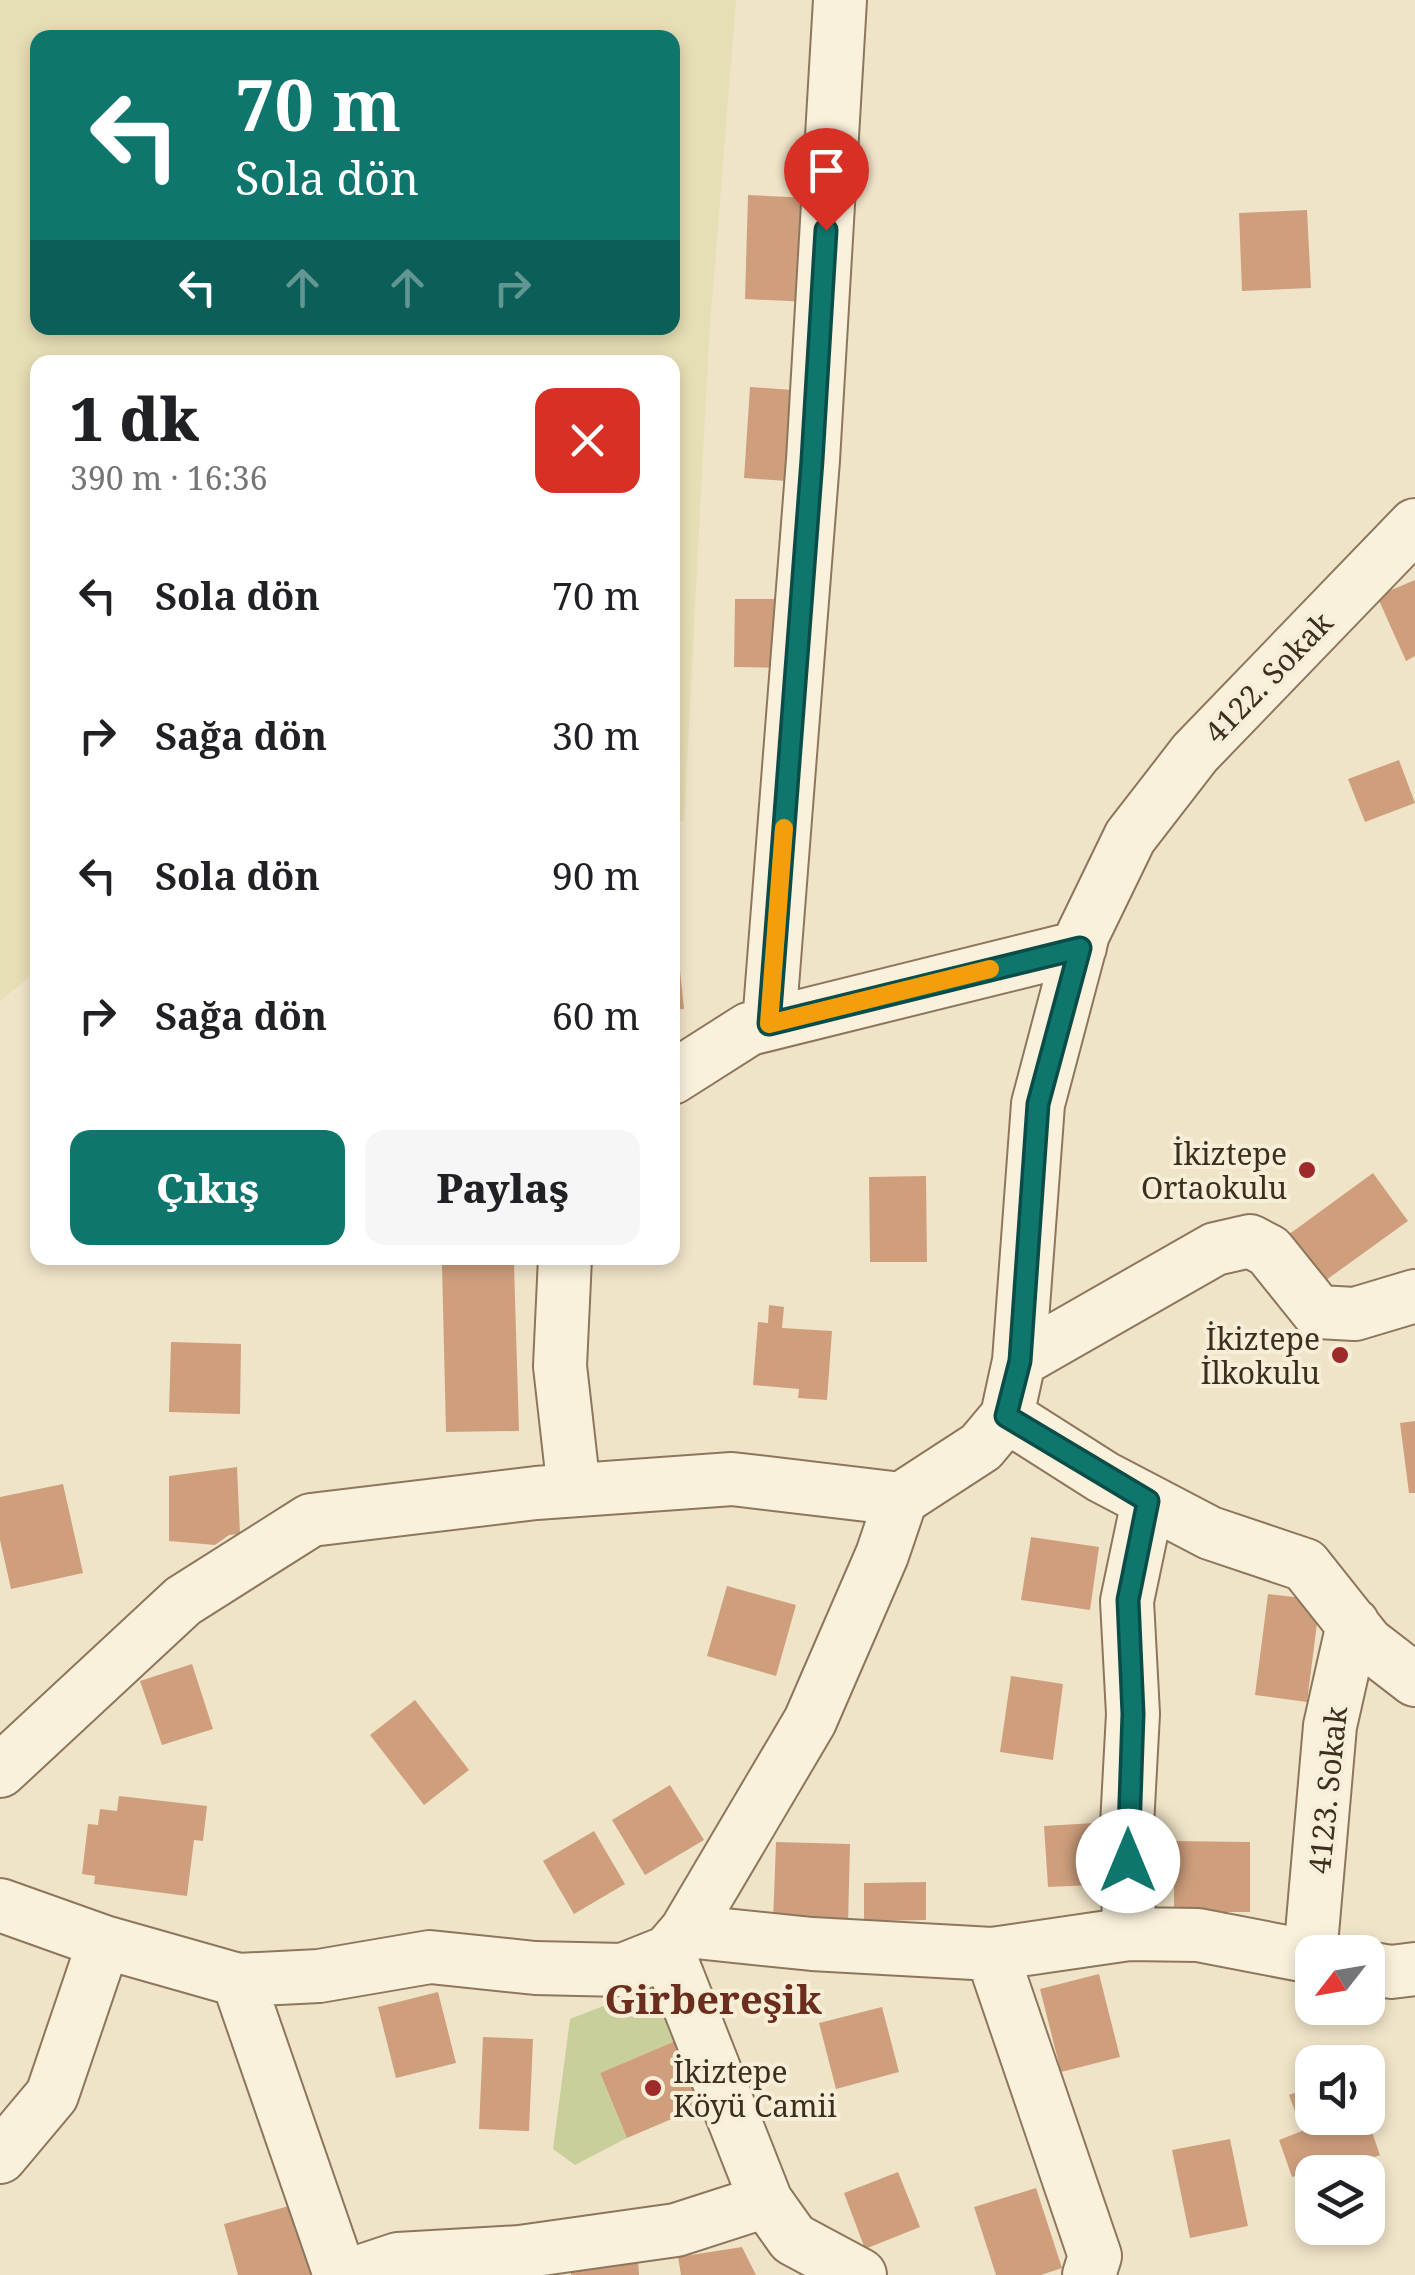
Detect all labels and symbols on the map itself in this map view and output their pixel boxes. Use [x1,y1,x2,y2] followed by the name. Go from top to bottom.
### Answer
[784,128,869,231] pin
[1195,602,1341,752] street label: 4122. Sokak
[1141,1133,1287,1208] place label: İkiztepe Ortaokulu
[1296,1159,1318,1181] marker: İkiztepe Ortaokulu
[1200,1318,1320,1393] place label: İkiztepe İlkokulu
[1329,1344,1351,1366] marker: İkiztepe İlkokulu
[1298,1704,1356,1876] street label: 4123. Sokak
[1076,1809,1180,1913] position arrow
[1295,1935,1385,2025] north arrow
[604,1971,822,2026] district label: Girbereşik
[673,2051,837,2126] place label: İkiztepe Köyü Camii
[642,2077,664,2099] marker: İkiztepe Köyü Camii

